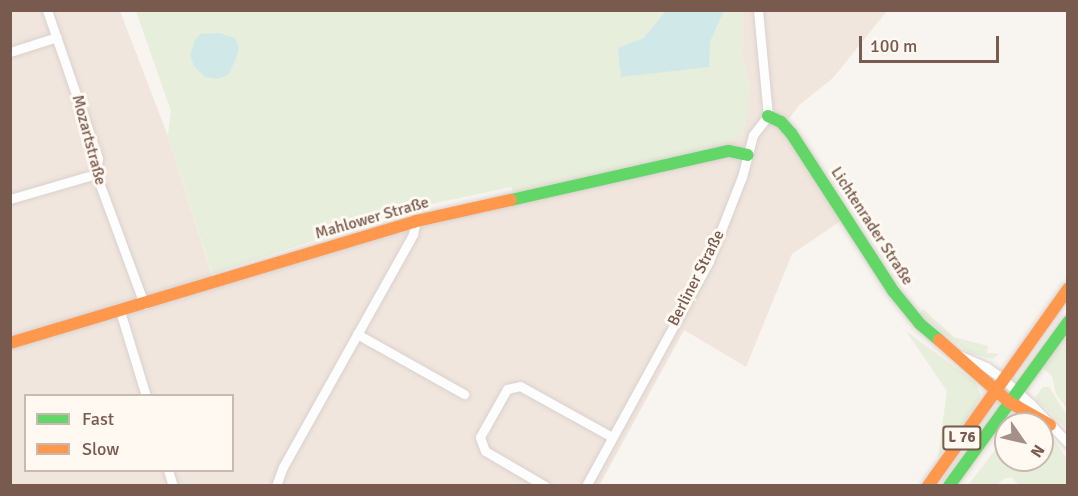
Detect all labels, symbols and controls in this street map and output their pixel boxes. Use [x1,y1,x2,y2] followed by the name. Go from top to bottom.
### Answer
[862,24,1002,62] scale bar
[870,35,917,57] text: 100 m
[68,93,110,187] street label: Mozartstraße
[827,163,917,289] street label: Lichtenrader Straße
[313,193,431,243] street label: Mahlower Straße
[664,227,728,329] street label: Berliner Straße
[24,394,234,472] legend
[82,408,114,430] text: Fast
[994,412,1054,472] north arrow
[941,426,983,450] road number: L 76
[82,438,119,460] text: Slow
[1026,441,1049,461] text: N

